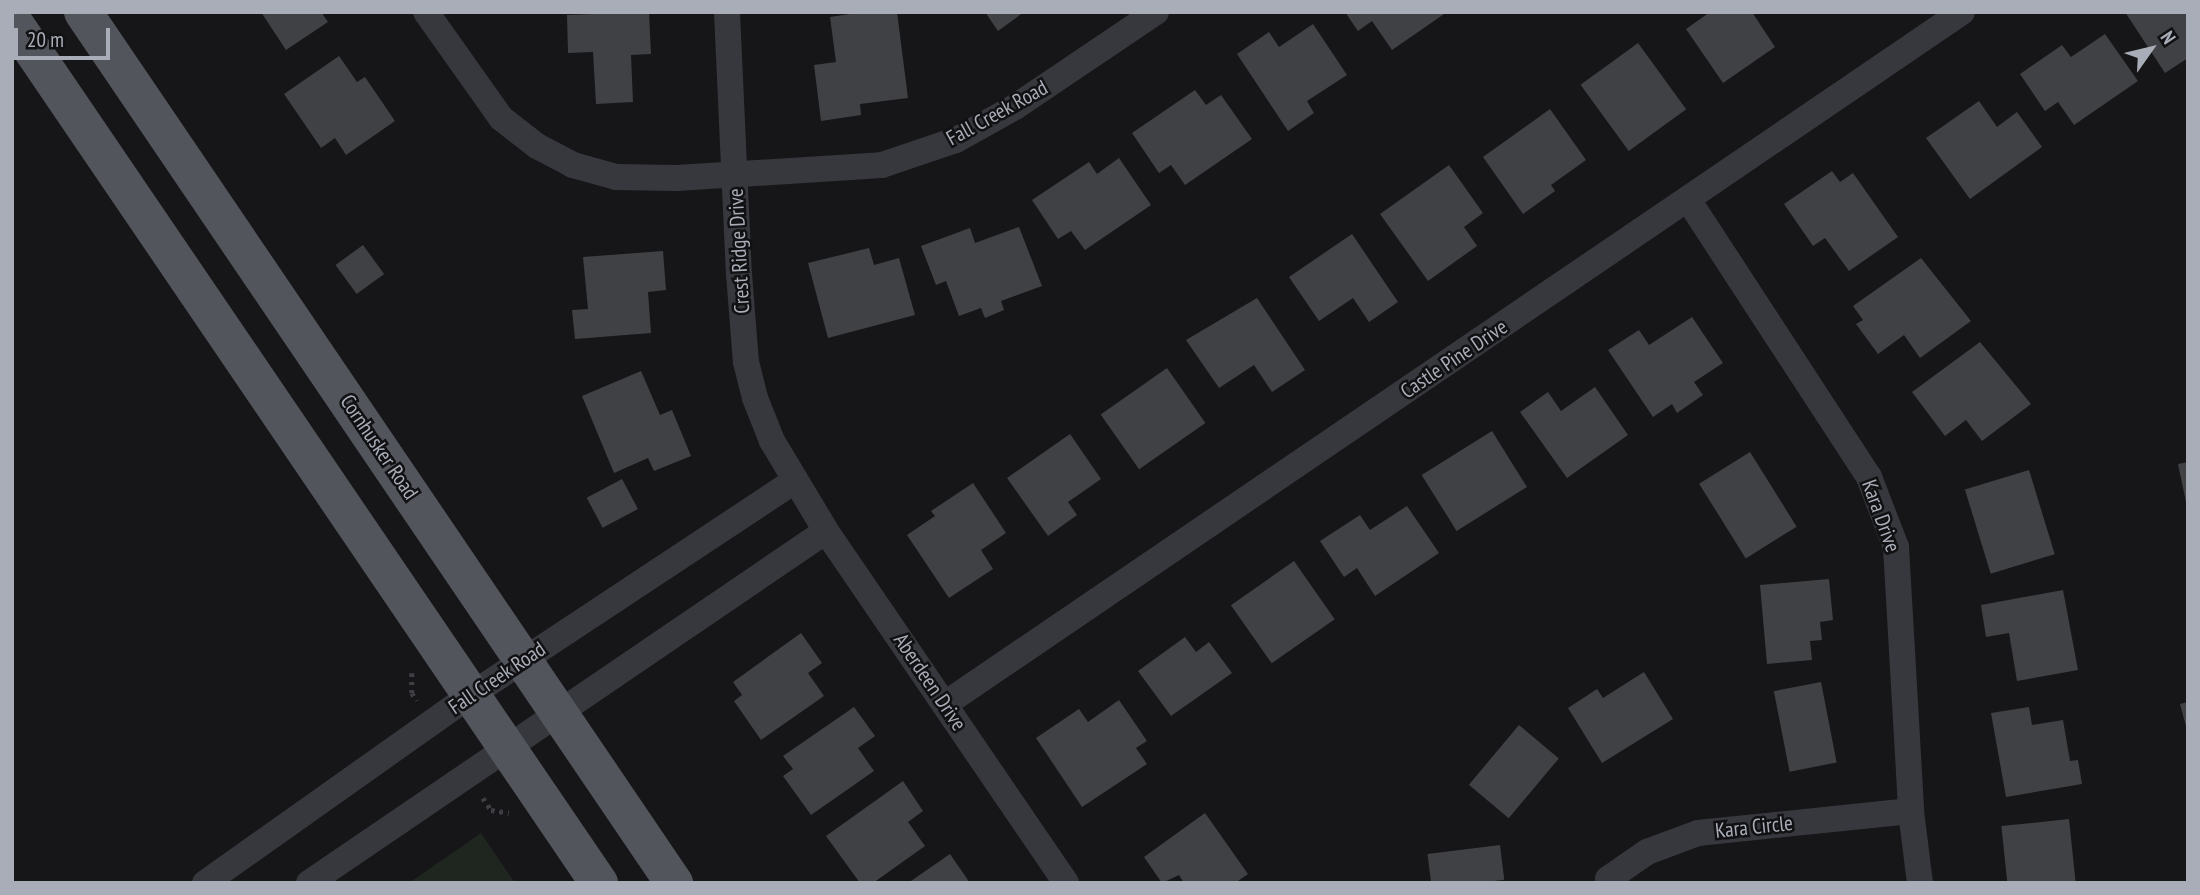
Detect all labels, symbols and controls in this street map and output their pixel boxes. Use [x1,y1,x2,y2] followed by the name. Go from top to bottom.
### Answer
[18,14,114,58] scale bar
[2116,14,2186,84] north arrow
[27,26,64,53] text: 20 m
[2156,26,2181,48] text: N
[942,75,1052,151] street label: Fall Creek Road
[723,188,755,314] street label: Crest Ridge Drive
[1396,314,1512,404] street label: Castle Pine Drive
[335,390,423,504] street label: Cornhusker Road
[1856,476,1906,556] street label: Kara Drive
[888,629,972,735] street label: Aberdeen Drive
[444,636,550,720] street label: Fall Creek Road
[1714,810,1794,844] street label: Kara Circle

